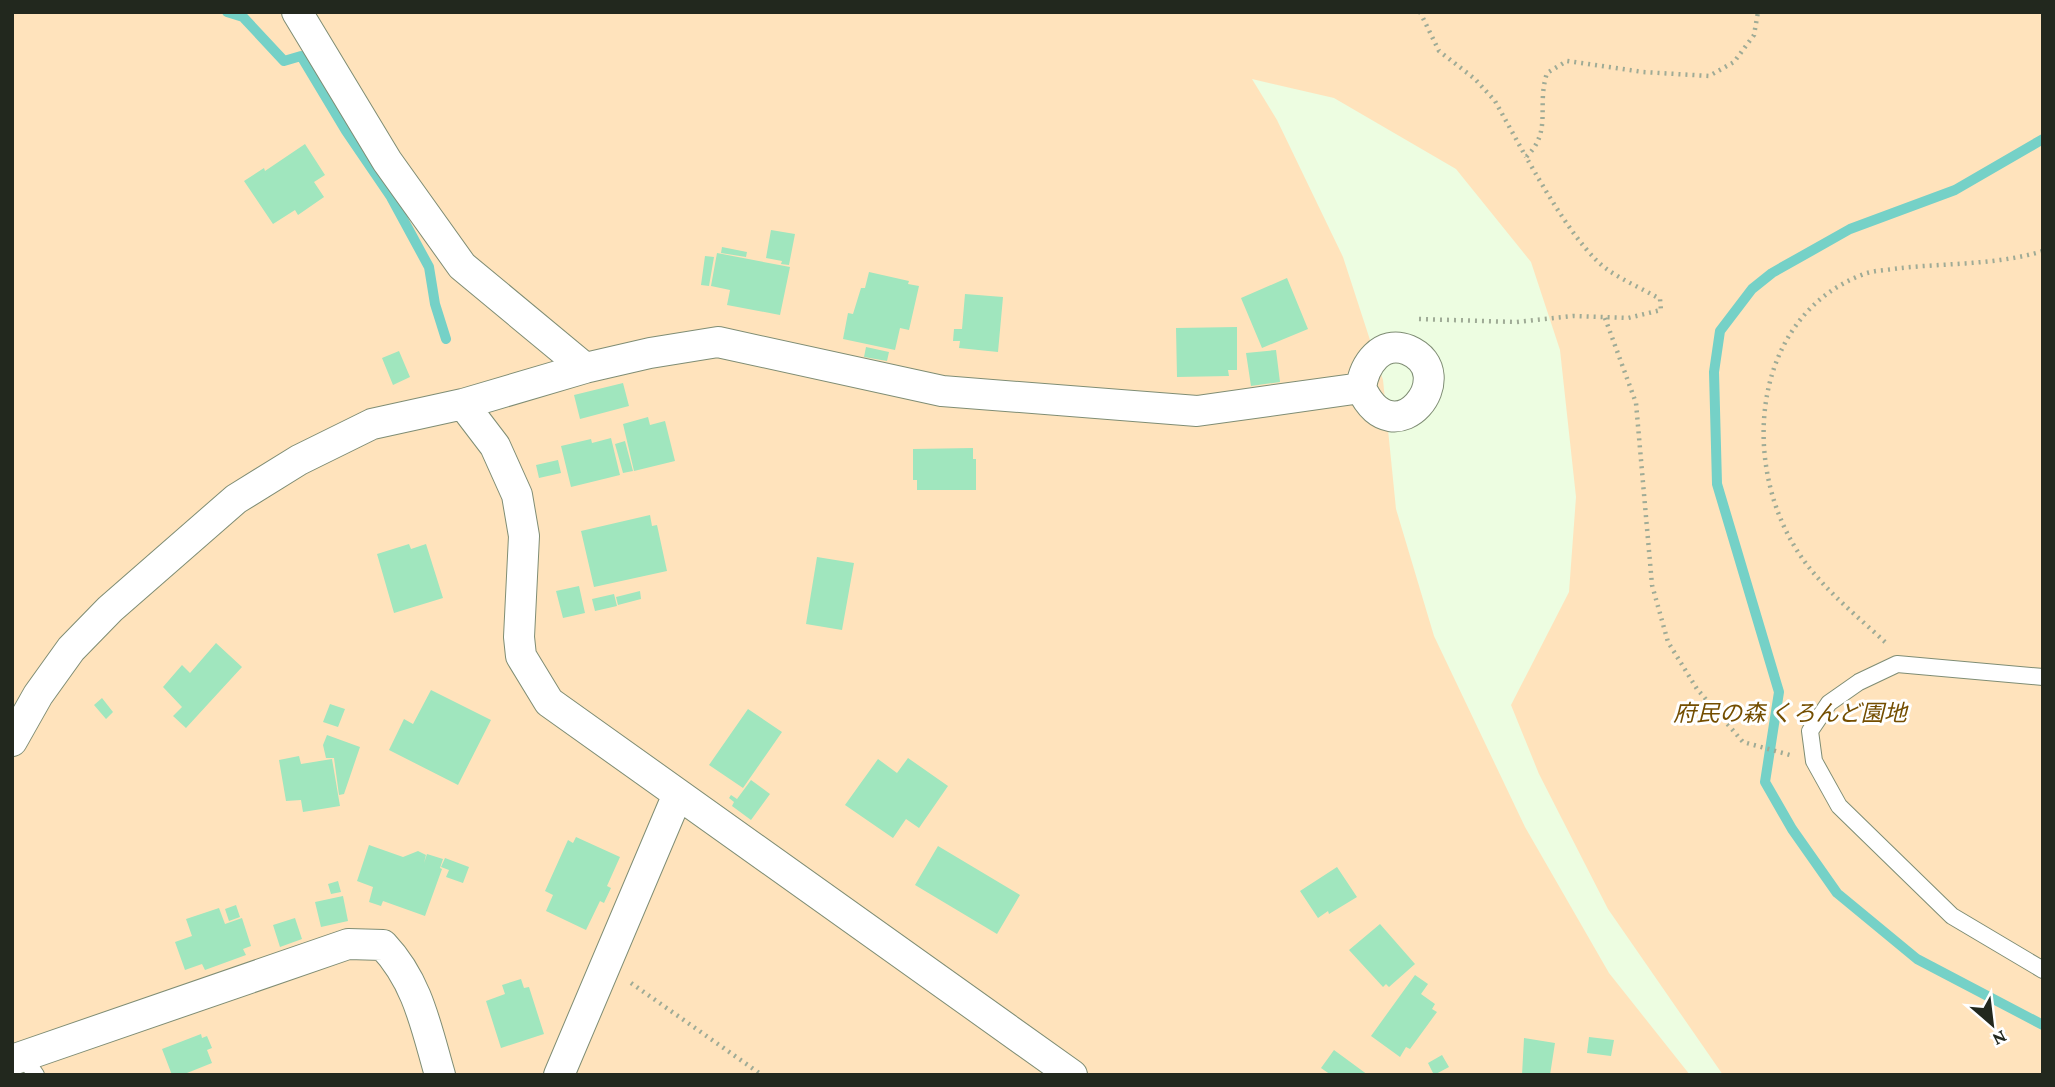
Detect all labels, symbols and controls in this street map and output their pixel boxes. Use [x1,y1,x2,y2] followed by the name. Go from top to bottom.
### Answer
[1673,700,1909,726] park label: 府民の森 くろんど園地
[1957,989,2027,1059] north arrow
[1989,1026,2010,1051] text: N

